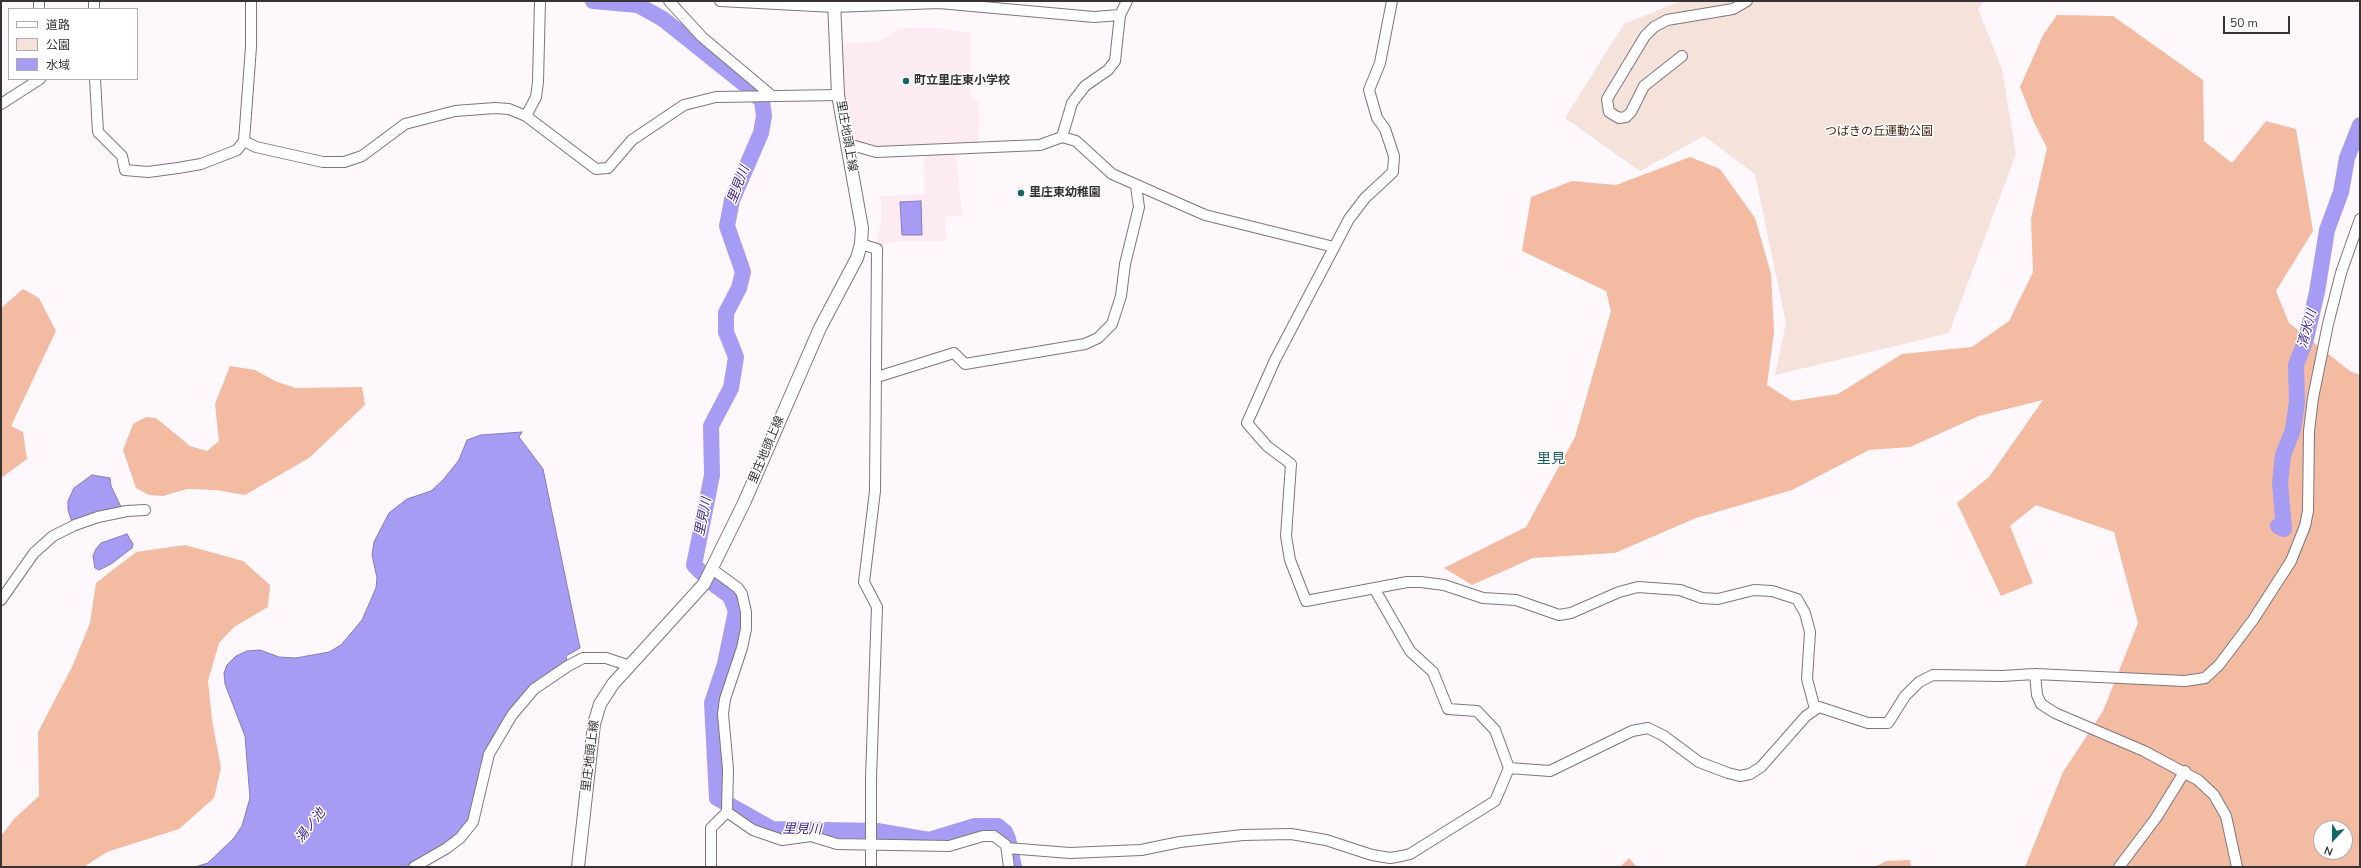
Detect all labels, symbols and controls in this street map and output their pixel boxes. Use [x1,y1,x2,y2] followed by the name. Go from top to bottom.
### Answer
[8,8,138,80] legend
[2225,8,2292,34] scale bar
[2230,15,2258,31] text: 50 m
[46,17,70,33] text: 道路
[46,37,70,53] text: 公園
[46,57,70,73] text: 水域
[914,74,1010,88] place label: 町立里庄東小学校
[901,76,911,86] marker: 町立里庄東小学校
[833,99,859,173] street label: 里庄地頭上線
[1825,125,1933,139] park label: つばきの丘運動公園
[725,164,753,206] water label: 里見川
[1029,186,1101,200] place label: 里庄東幼稚園
[1016,188,1026,198] marker: 里庄東幼稚園
[2295,308,2321,350] water label: 清水川
[746,414,788,486] street label: 里庄地頭上線
[1537,452,1565,468] district label: 里見
[693,496,715,538] water label: 里見川
[579,719,603,793] street label: 里庄地頭上線
[293,806,329,846] water label: 湯ノ池
[2313,820,2353,860] north arrow
[782,822,822,838] water label: 里見川
[2322,842,2335,859] text: N

